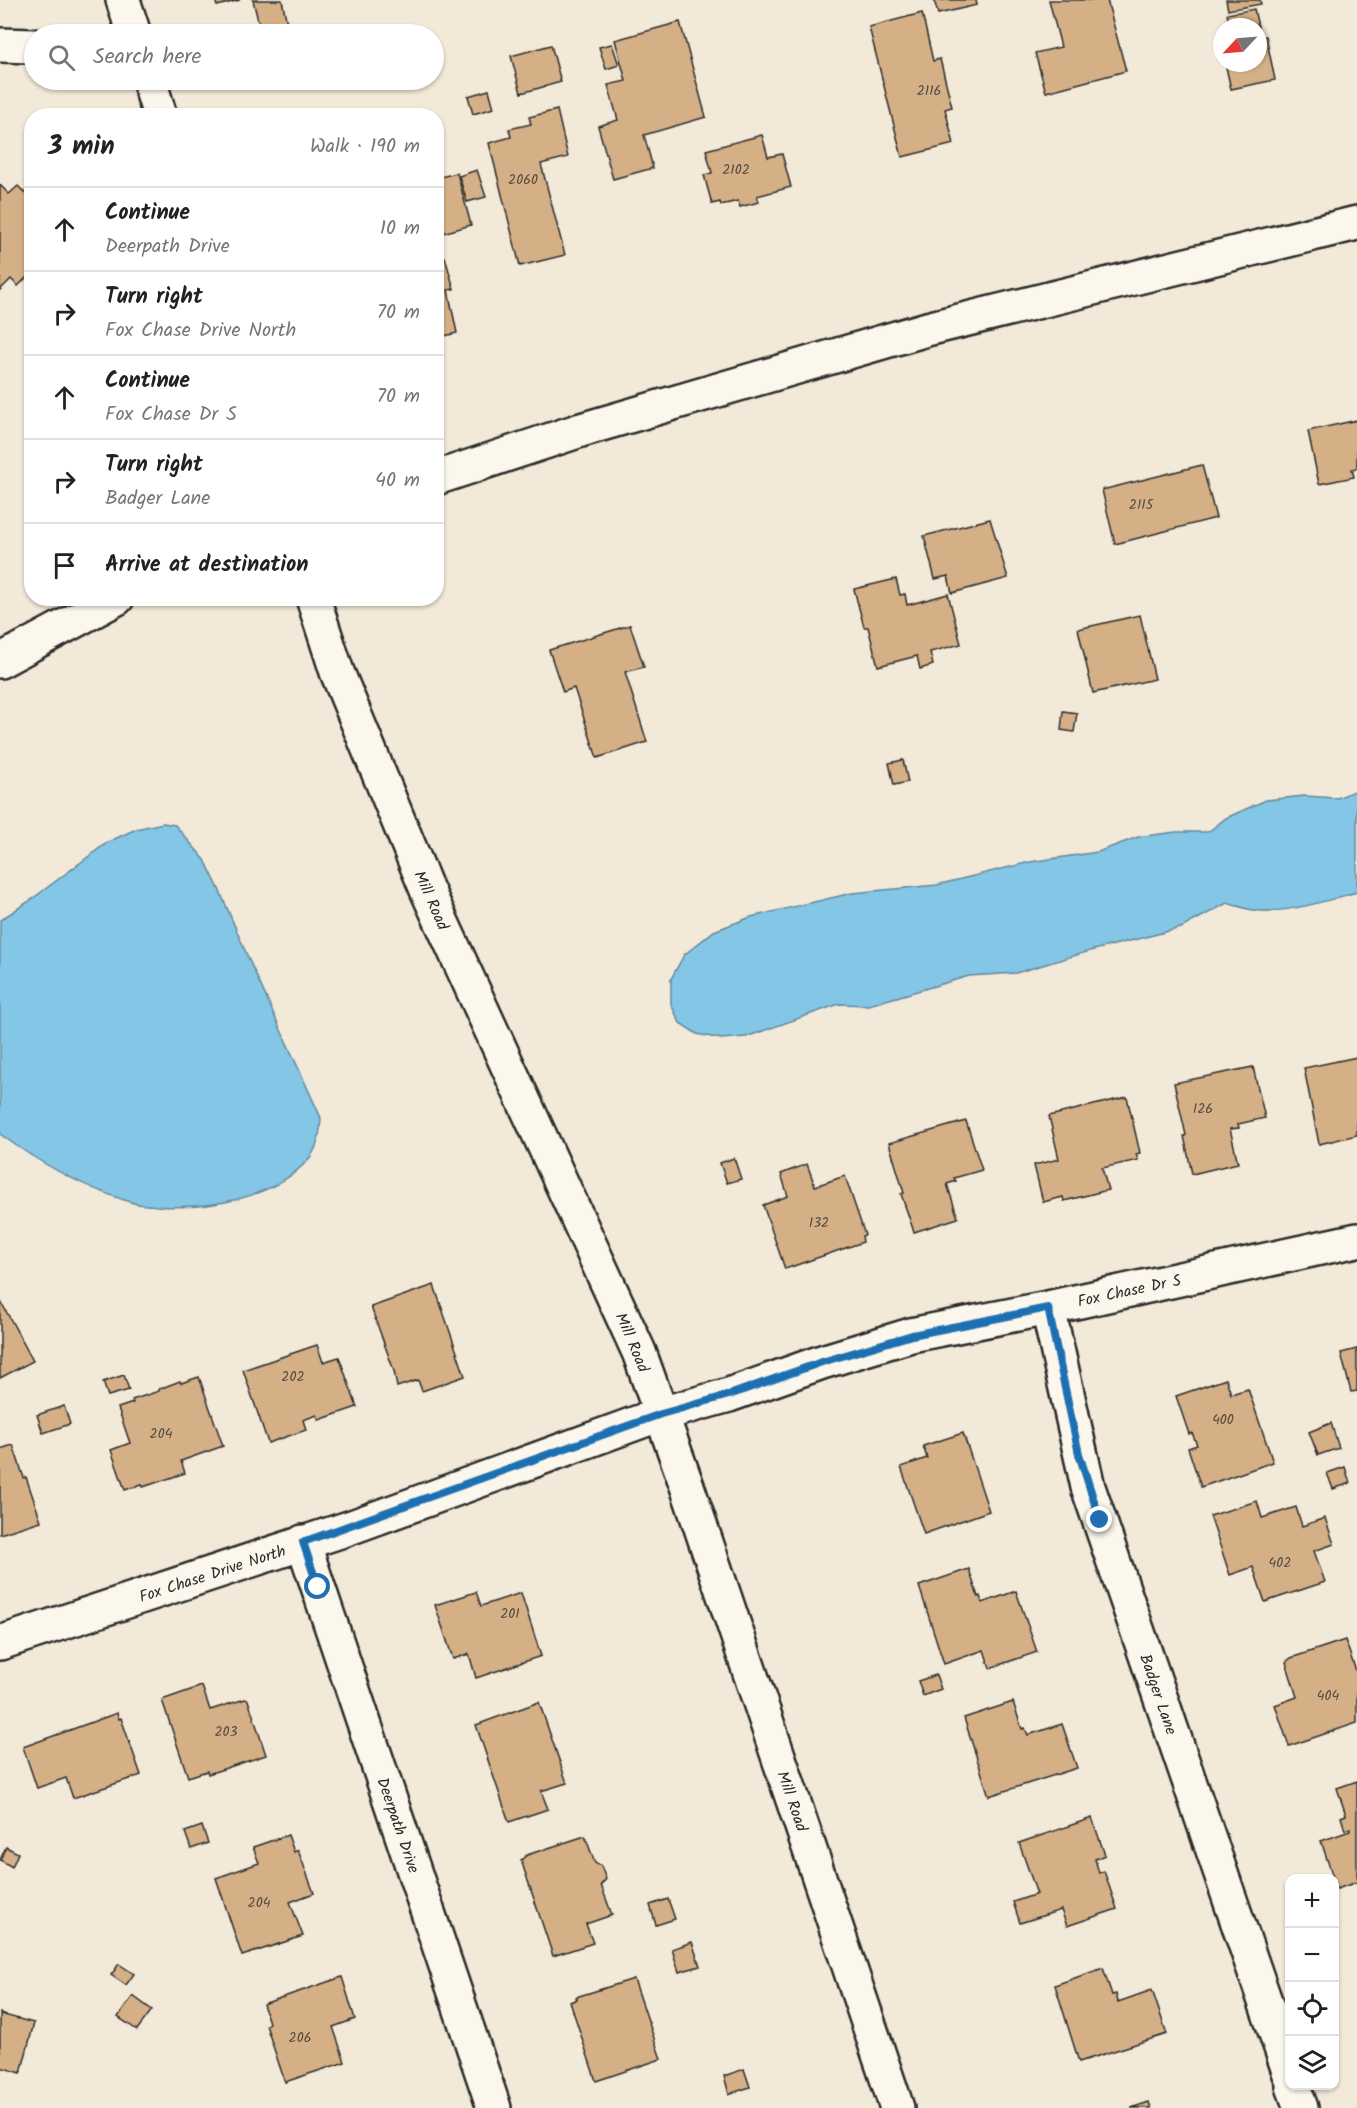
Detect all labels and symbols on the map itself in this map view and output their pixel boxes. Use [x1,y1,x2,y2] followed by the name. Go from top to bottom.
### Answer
[1213,18,1267,72] north arrow
[917,80,941,102] house number: 2116
[722,159,750,181] house number: 2102
[508,169,538,191] house number: 2060
[1129,494,1155,516] house number: 2115
[406,867,455,935] street label: Mill Road
[1193,1098,1213,1120] house number: 126
[809,1212,829,1234] house number: 132
[1075,1268,1184,1315] street label: Fox Chase Dr S
[608,1309,656,1377] street label: Mill Road
[281,1366,305,1388] house number: 202
[1212,1409,1234,1431] house number: 400
[150,1423,173,1445] house number: 204
[1086,1506,1112,1532] route end
[136,1539,289,1610] street label: Fox Chase Drive North
[1269,1552,1291,1574] house number: 402
[304,1573,330,1599] route start
[500,1603,520,1625] house number: 201
[1132,1651,1183,1738] street label: Badger Lane
[1317,1685,1339,1707] house number: 404
[214,1721,238,1743] house number: 203
[770,1768,814,1836] street label: Mill Road
[370,1774,426,1877] street label: Deerpath Drive
[248,1892,271,1914] house number: 204
[289,2027,311,2049] house number: 206

